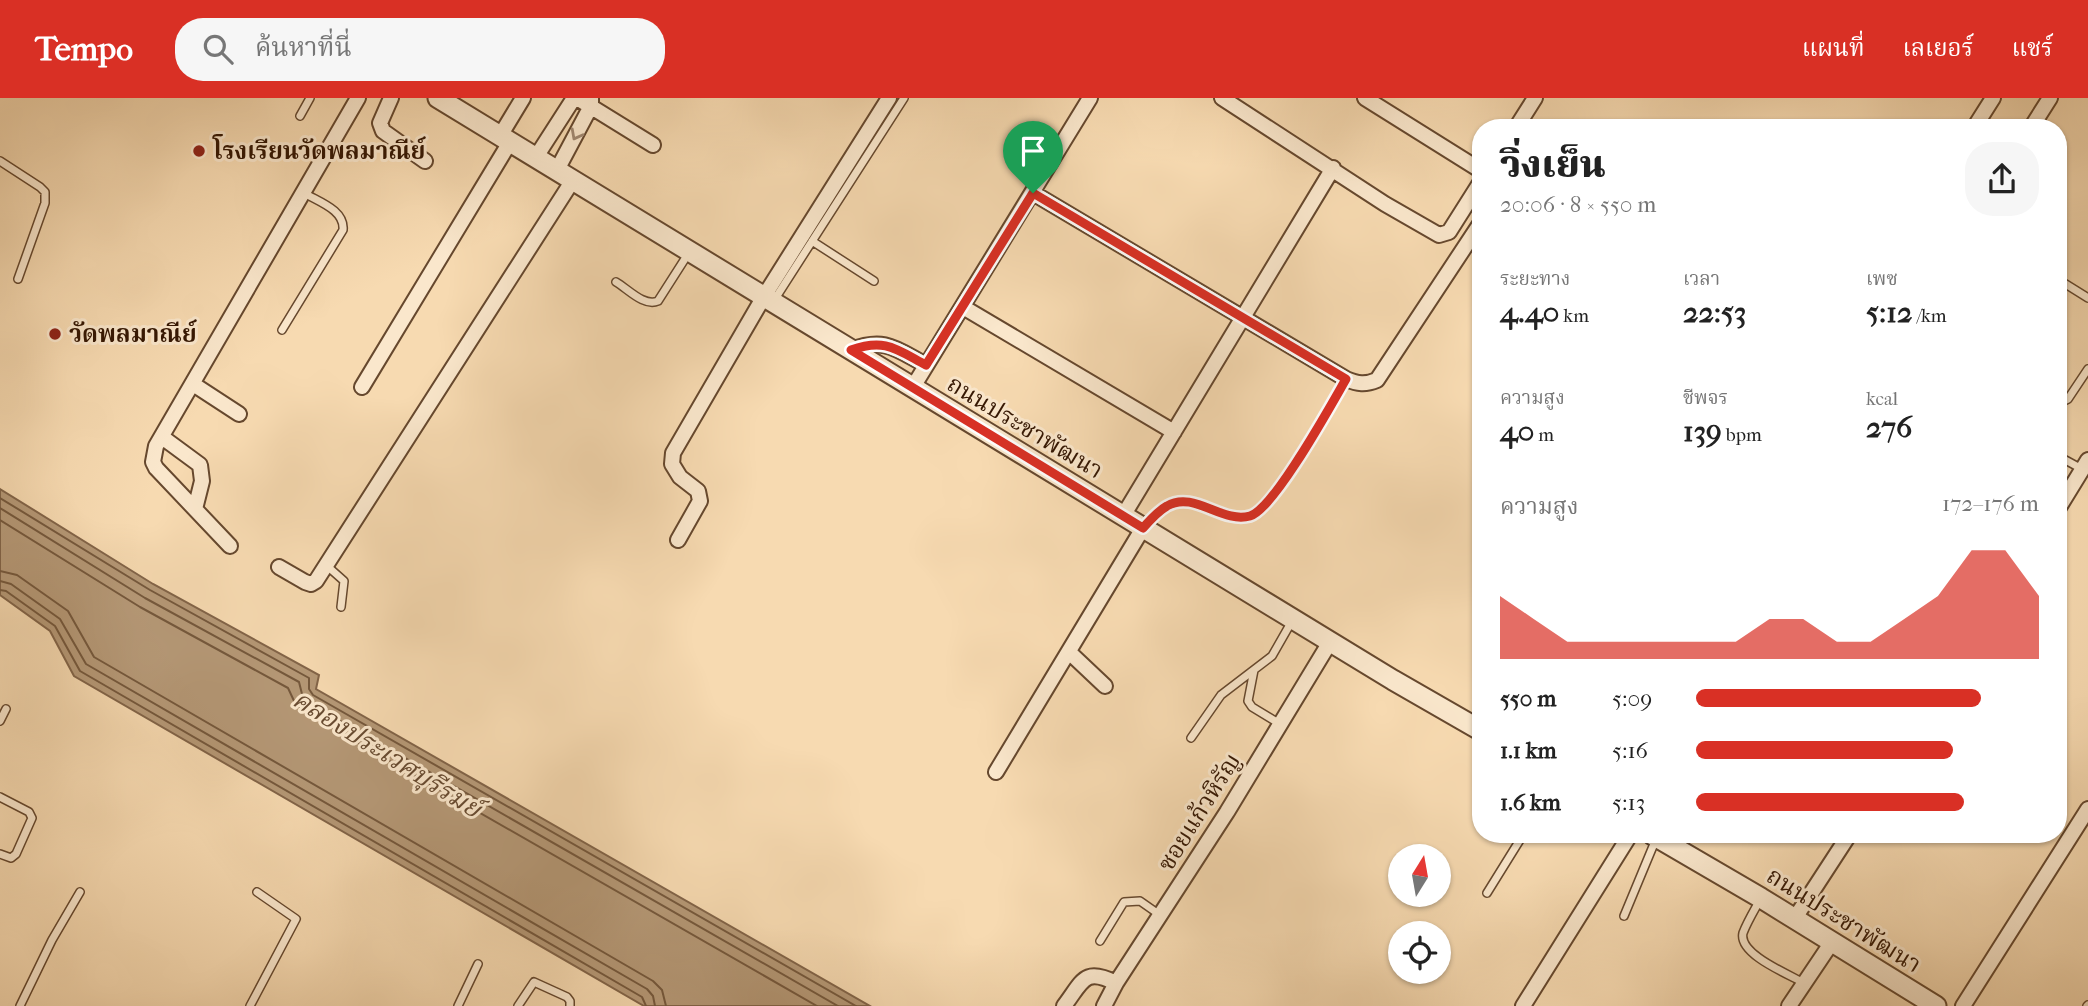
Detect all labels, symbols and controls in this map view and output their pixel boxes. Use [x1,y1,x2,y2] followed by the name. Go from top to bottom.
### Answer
[175,18,665,81] search box
[35,30,133,69] text: Tempo
[199,30,237,68] icon: search
[255,32,352,63] text: ค้นหาที่นี่
[1802,34,1865,62] text: แผนที่
[1903,34,1974,62] text: เลเยอร์
[2012,34,2053,62] text: แชร์
[1003,121,1063,193] pin
[571,127,584,140] one-way arrow
[1014,132,1052,170] icon: arrive
[212,134,427,165] place label: โรงเรียนวัดพลมาณีย์
[1500,142,1606,187] text: วิ่งเย็น
[1965,142,2039,216] button: share
[191,143,207,159] marker: โรงเรียนวัดพลมาณีย์
[1500,191,1657,218] text: 20:06 · 8 × 550 m
[1500,268,1570,290] text: ระยะทาง
[1683,268,1720,290] text: เวลา
[1866,268,1898,290] text: เพซ
[1500,295,1559,330] text: 4.40
[1683,295,1746,330] text: 22:53
[1866,295,1912,330] text: 5:12
[1559,305,1589,327] text: km
[1912,305,1947,327] text: /km
[69,319,198,348] place label: วัดพลมาณีย์
[47,326,63,342] marker: วัดพลมาณีย์
[942,370,1108,484] street label: ถนนประชาพัฒนา
[1500,387,1565,409] text: ความสูง
[1683,387,1728,409] text: ชีพจร
[1866,388,1898,410] text: kcal
[1866,410,1912,445] text: 276
[1500,414,1534,449] text: 40
[1683,414,1722,449] text: 139
[1534,424,1554,446] text: m
[1722,424,1762,446] text: bpm
[1942,490,2039,517] text: 172–176 m
[1500,493,1578,520] text: ความสูง
[287,684,491,828] water label: คลองประเวศบุรีรมย์
[1500,685,1556,712] text: 550 m
[1612,685,1652,712] text: 5:09
[1500,737,1557,764] text: 1.1 km
[1612,737,1648,764] text: 5:16
[1152,748,1246,876] street label: ซอยแก้วหิรัญ
[1500,789,1561,816] text: 1.6 km
[1612,789,1645,816] text: 5:13
[1388,844,1451,906] north arrow
[1388,844,1451,984] map controls
[1762,861,1926,979] street label: ถนนประชาพัฒนา
[1388,921,1451,984] button: locate

